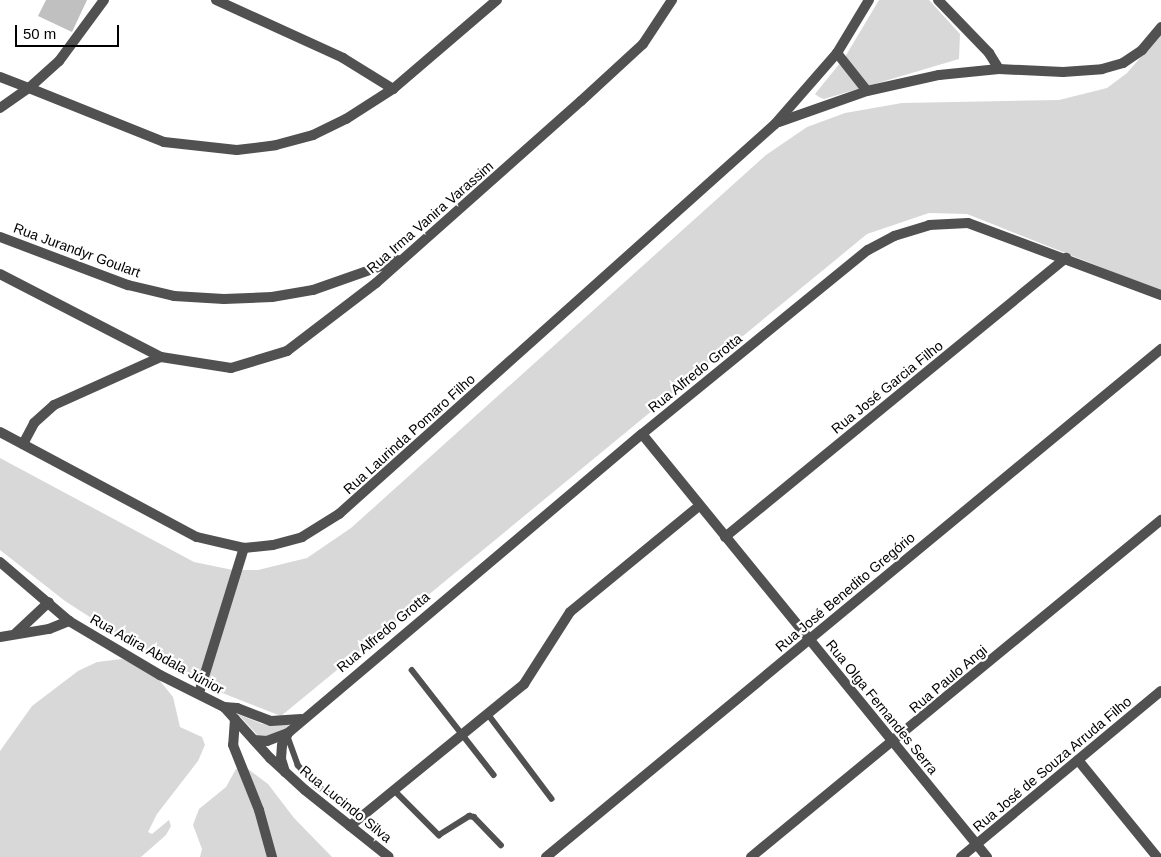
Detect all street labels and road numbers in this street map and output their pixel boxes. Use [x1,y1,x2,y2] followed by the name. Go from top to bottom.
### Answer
[363,157,497,277] street label: Rua Irma Vanira Varassim
[11,219,143,281] street label: Rua Jurandyr Goulart
[644,330,746,416] street label: Rua Alfredo Grotta
[828,337,946,437] street label: Rua José Garcia Filho
[340,370,478,498] street label: Rua Laurinda Pomaro Filho
[772,529,918,655] street label: Rua José Benedito Gregório
[333,588,433,676] street label: Rua Alfredo Grotta
[87,610,227,698] street label: Rua Adira Abdala Júnior
[823,636,941,778] street label: Rua Olga Fernandes Serra
[905,641,991,717] street label: Rua Paulo Angi
[969,693,1135,835] street label: Rua José de Souza Arruda Filho
[297,762,395,846] street label: Rua Lucindo Silva

